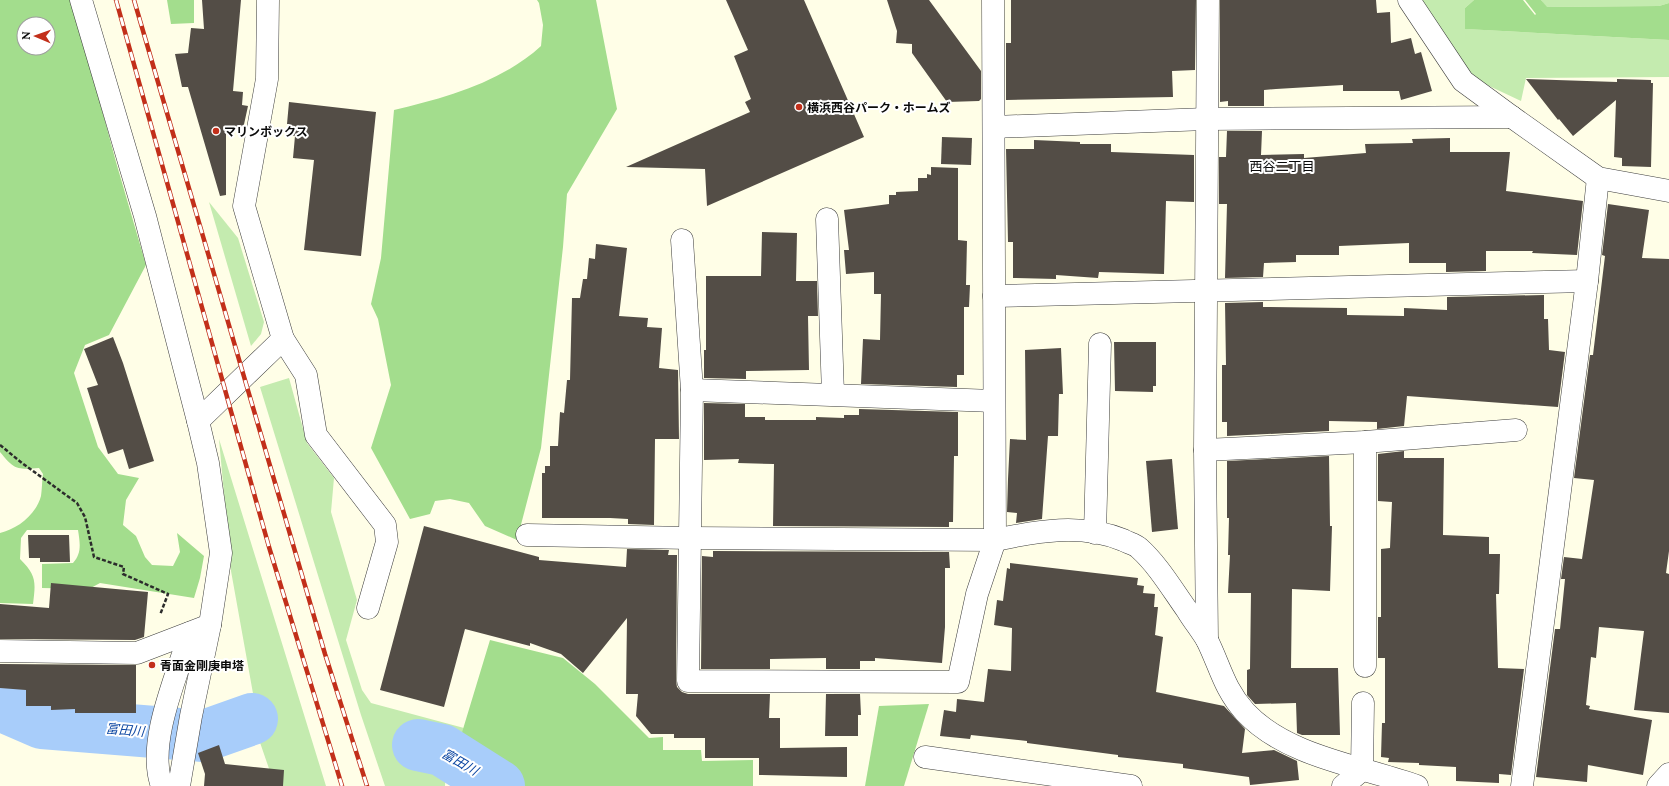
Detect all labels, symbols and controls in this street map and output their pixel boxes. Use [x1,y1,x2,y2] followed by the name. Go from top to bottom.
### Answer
[16,16,56,56] north arrow
[19,31,33,40] text: N
[807,100,950,115] place label: 横浜西谷パーク・ホームズ
[794,102,804,112] marker: 横浜西谷パーク・ホームズ
[224,124,308,139] place label: マリンボックス
[211,126,221,136] marker: マリンボックス
[1249,158,1315,175] district label: 西谷二丁目
[160,658,244,673] place label: 青面金剛庚申塔
[147,660,157,670] marker: 青面金剛庚申塔
[105,720,147,740] water label: 富田川
[439,745,483,780] water label: 富田川

